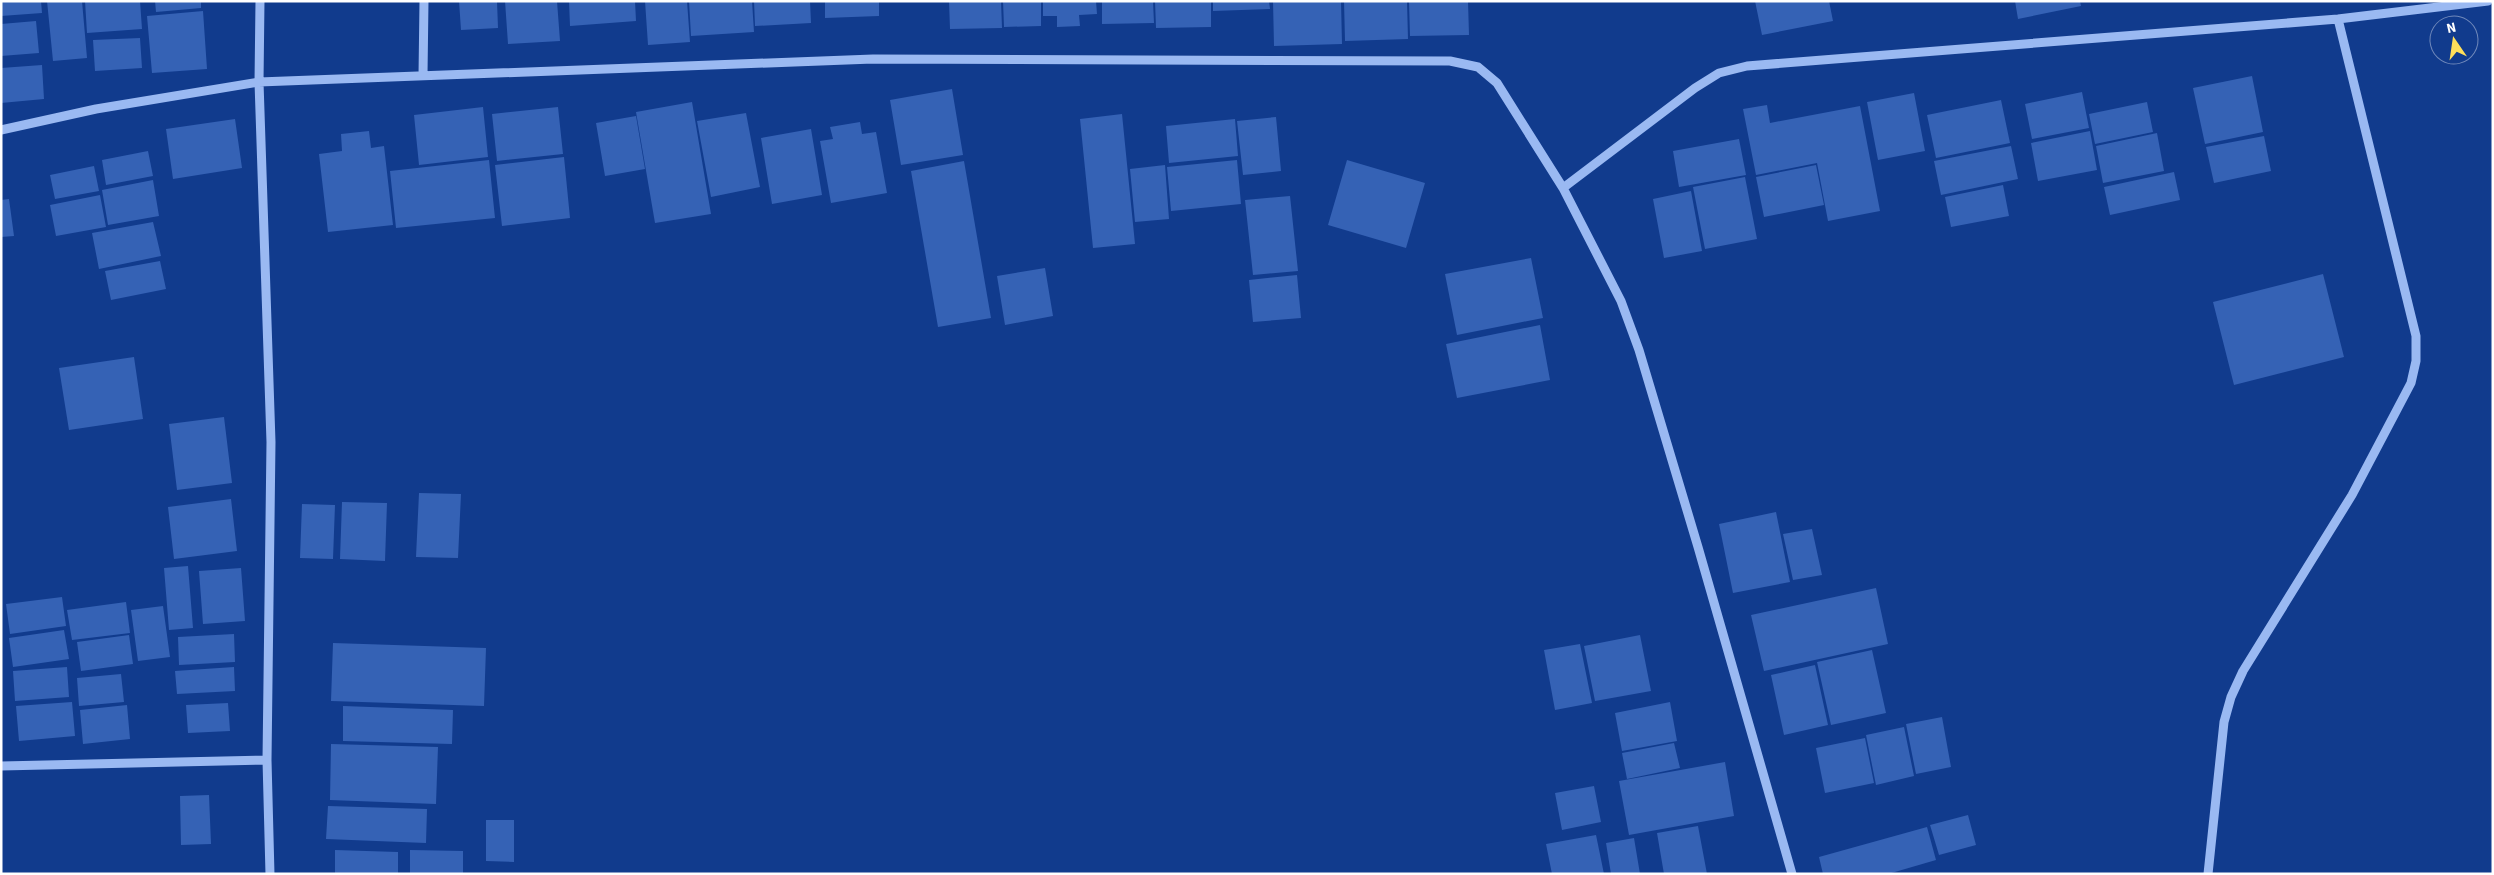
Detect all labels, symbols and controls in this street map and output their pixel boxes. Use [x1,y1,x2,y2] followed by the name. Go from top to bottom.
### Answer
[2429,15,2479,65] north arrow
[2445,18,2458,39] text: N

